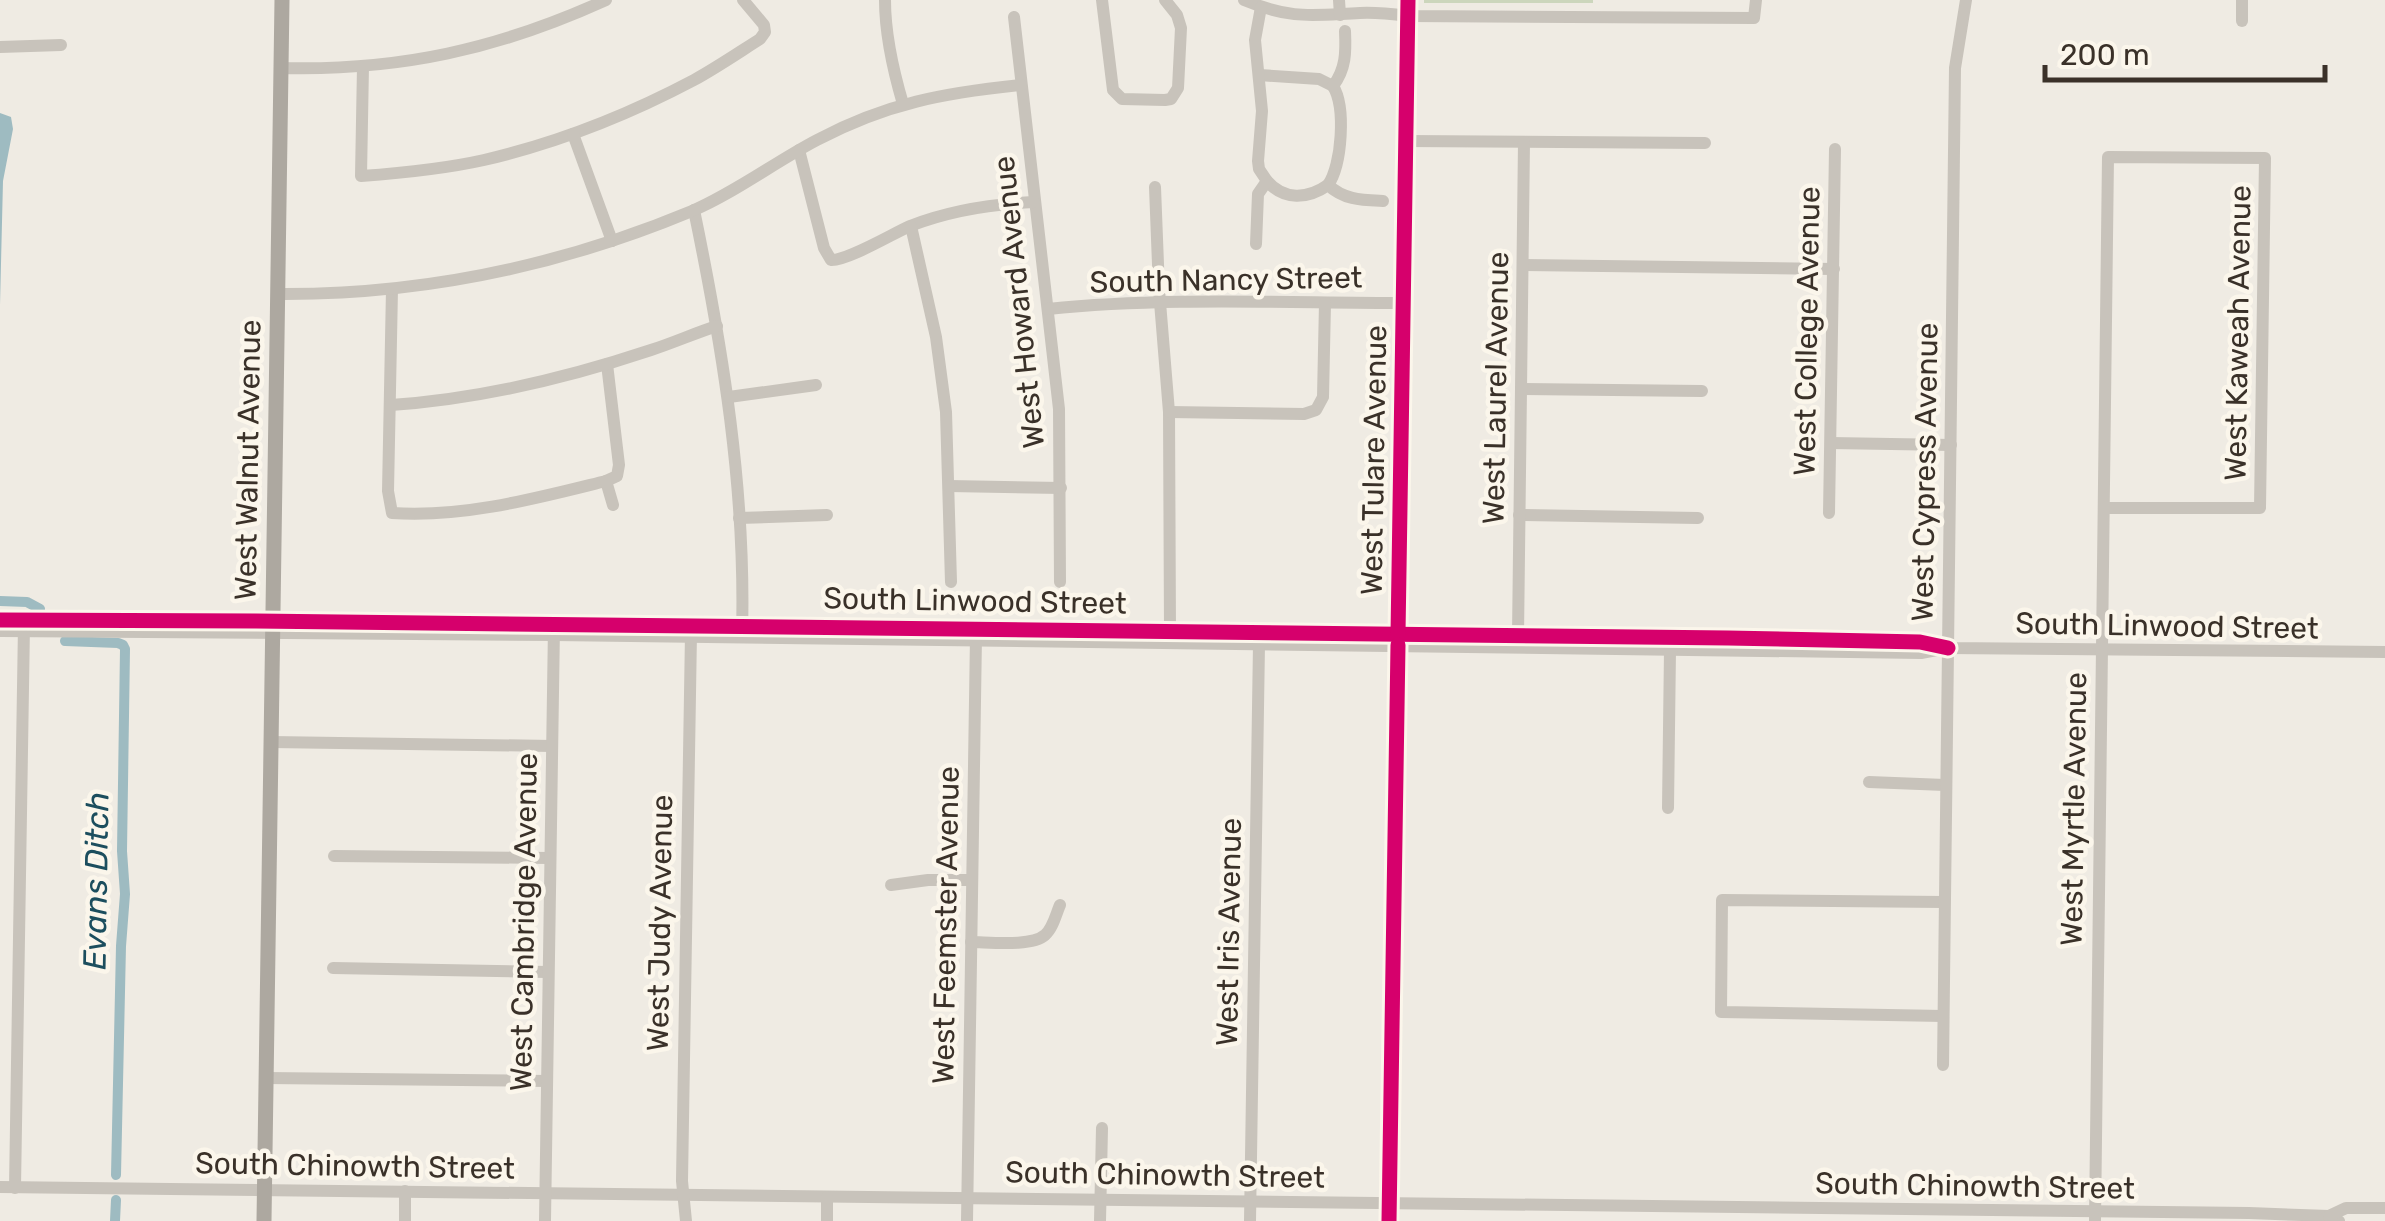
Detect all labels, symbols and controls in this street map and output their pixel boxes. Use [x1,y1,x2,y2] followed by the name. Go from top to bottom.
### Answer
[2045,20,2325,82] scale bar
[2060,37,2150,73] text: 200 m
[986,154,1052,450] street label: West Howard Avenue
[2217,185,2259,481] street label: West Kaweah Avenue
[1786,186,1828,476] street label: West College Avenue
[1476,251,1516,525] street label: West Laurel Avenue
[1089,260,1363,300] street label: South Nancy Street
[228,319,268,601] street label: West Walnut Avenue
[1904,322,1946,622] street label: West Cypress Avenue
[1354,325,1394,595] street label: West Tulare Avenue
[823,580,1127,622] street label: South Linwood Street
[2015,605,2319,647] street label: South Linwood Street
[2054,672,2094,946] street label: West Myrtle Avenue
[503,752,545,1092] street label: West Cambridge Avenue
[925,766,967,1084] street label: West Feemster Avenue
[75,792,117,970] water label: Evans Ditch
[640,794,680,1052] street label: West Judy Avenue
[1209,818,1249,1046] street label: West Iris Avenue
[195,1145,516,1187] street label: South Chinowth Street
[1005,1154,1326,1196] street label: South Chinowth Street
[1815,1165,2136,1207] street label: South Chinowth Street

